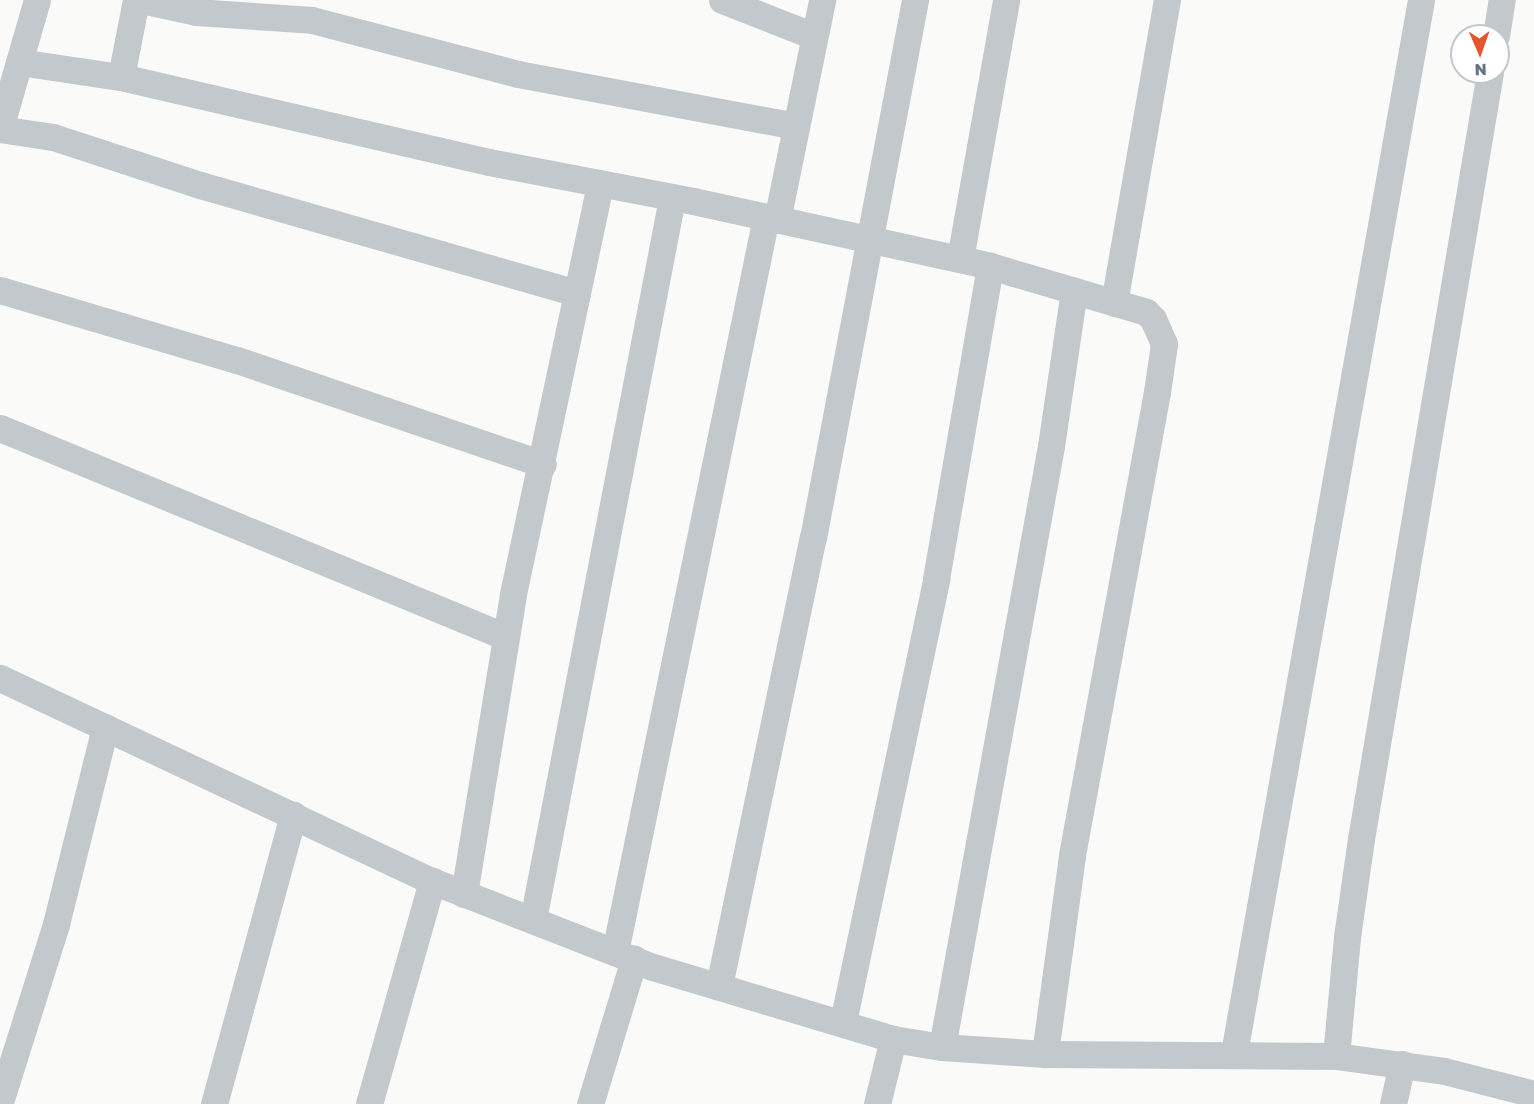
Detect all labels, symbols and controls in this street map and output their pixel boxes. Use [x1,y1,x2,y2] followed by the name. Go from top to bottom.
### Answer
[1450,24,1510,84] north arrow
[1474,60,1487,80] text: N

